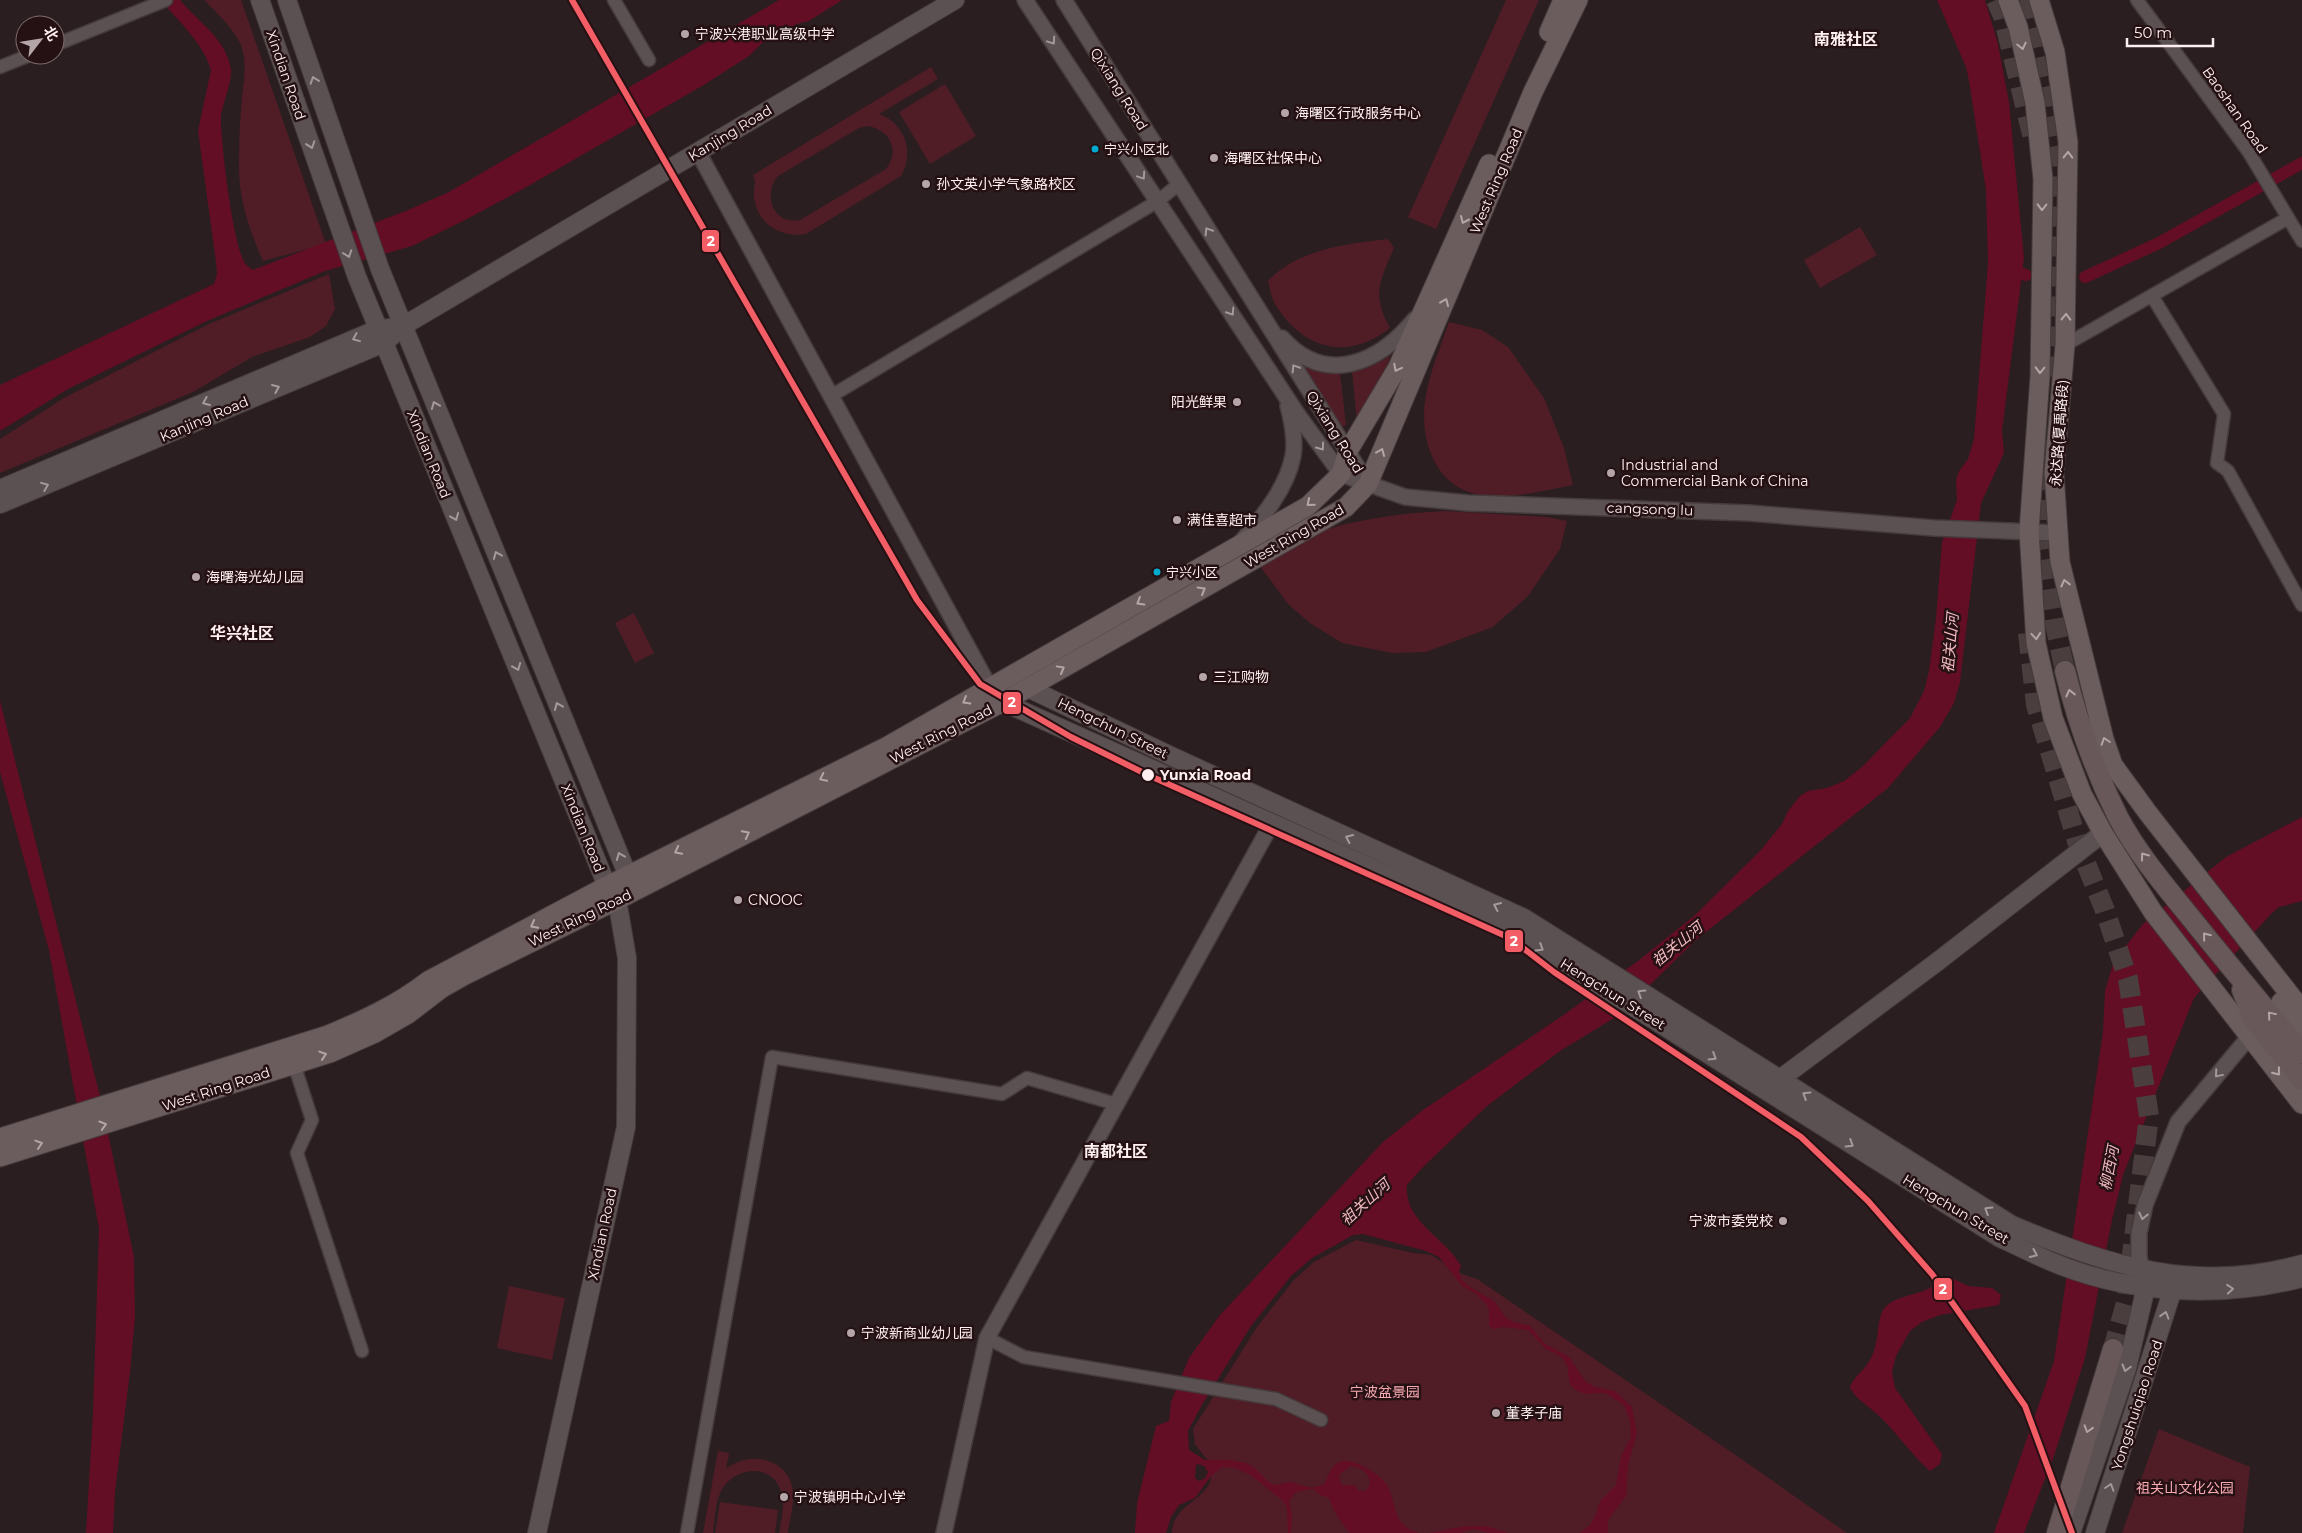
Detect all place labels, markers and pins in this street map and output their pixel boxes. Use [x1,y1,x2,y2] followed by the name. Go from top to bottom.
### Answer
[695,25,835,43] place label: 宁波兴港职业高级中学
[679,28,691,40] marker: 宁波兴港职业高级中学
[1295,104,1421,122] place label: 海曙区行政服务中心
[1279,107,1291,119] marker: 海曙区行政服务中心
[1104,141,1169,157] place label: 宁兴小区北
[1090,144,1100,154] marker: 宁兴小区北
[1224,149,1322,167] place label: 海曙区社保中心
[1208,152,1220,164] marker: 海曙区社保中心
[936,175,1076,193] place label: 孙文英小学气象路校区
[920,178,932,190] marker: 孙文英小学气象路校区
[1171,393,1227,411] place label: 阳光鲜果
[1231,396,1243,408] marker: 阳光鲜果
[1621,456,1809,490] place label: Industrial and Commercial Bank of China
[1605,467,1617,479] marker: Industrial and Commercial Bank of China
[1187,511,1257,529] place label: 满佳喜超市
[1171,514,1183,526] marker: 满佳喜超市
[1166,564,1218,580] place label: 宁兴小区
[1152,567,1162,577] marker: 宁兴小区
[206,568,304,586] place label: 海曙海光幼儿园
[190,571,202,583] marker: 海曙海光幼儿园
[1213,668,1269,686] place label: 三江购物
[1197,671,1209,683] marker: 三江购物
[1159,766,1251,784] place label: Yunxia Road
[1140,767,1156,783] marker: Yunxia Road
[748,891,803,909] place label: CNOOC
[732,894,744,906] marker: CNOOC
[1689,1212,1773,1230] place label: 宁波市委党校
[1777,1215,1789,1227] marker: 宁波市委党校
[861,1324,973,1342] place label: 宁波新商业幼儿园
[845,1327,857,1339] marker: 宁波新商业幼儿园
[1506,1404,1562,1422] place label: 董孝子庙
[1490,1407,1502,1419] marker: 董孝子庙
[794,1488,906,1506] place label: 宁波镇明中心小学
[778,1491,790,1503] marker: 宁波镇明中心小学

